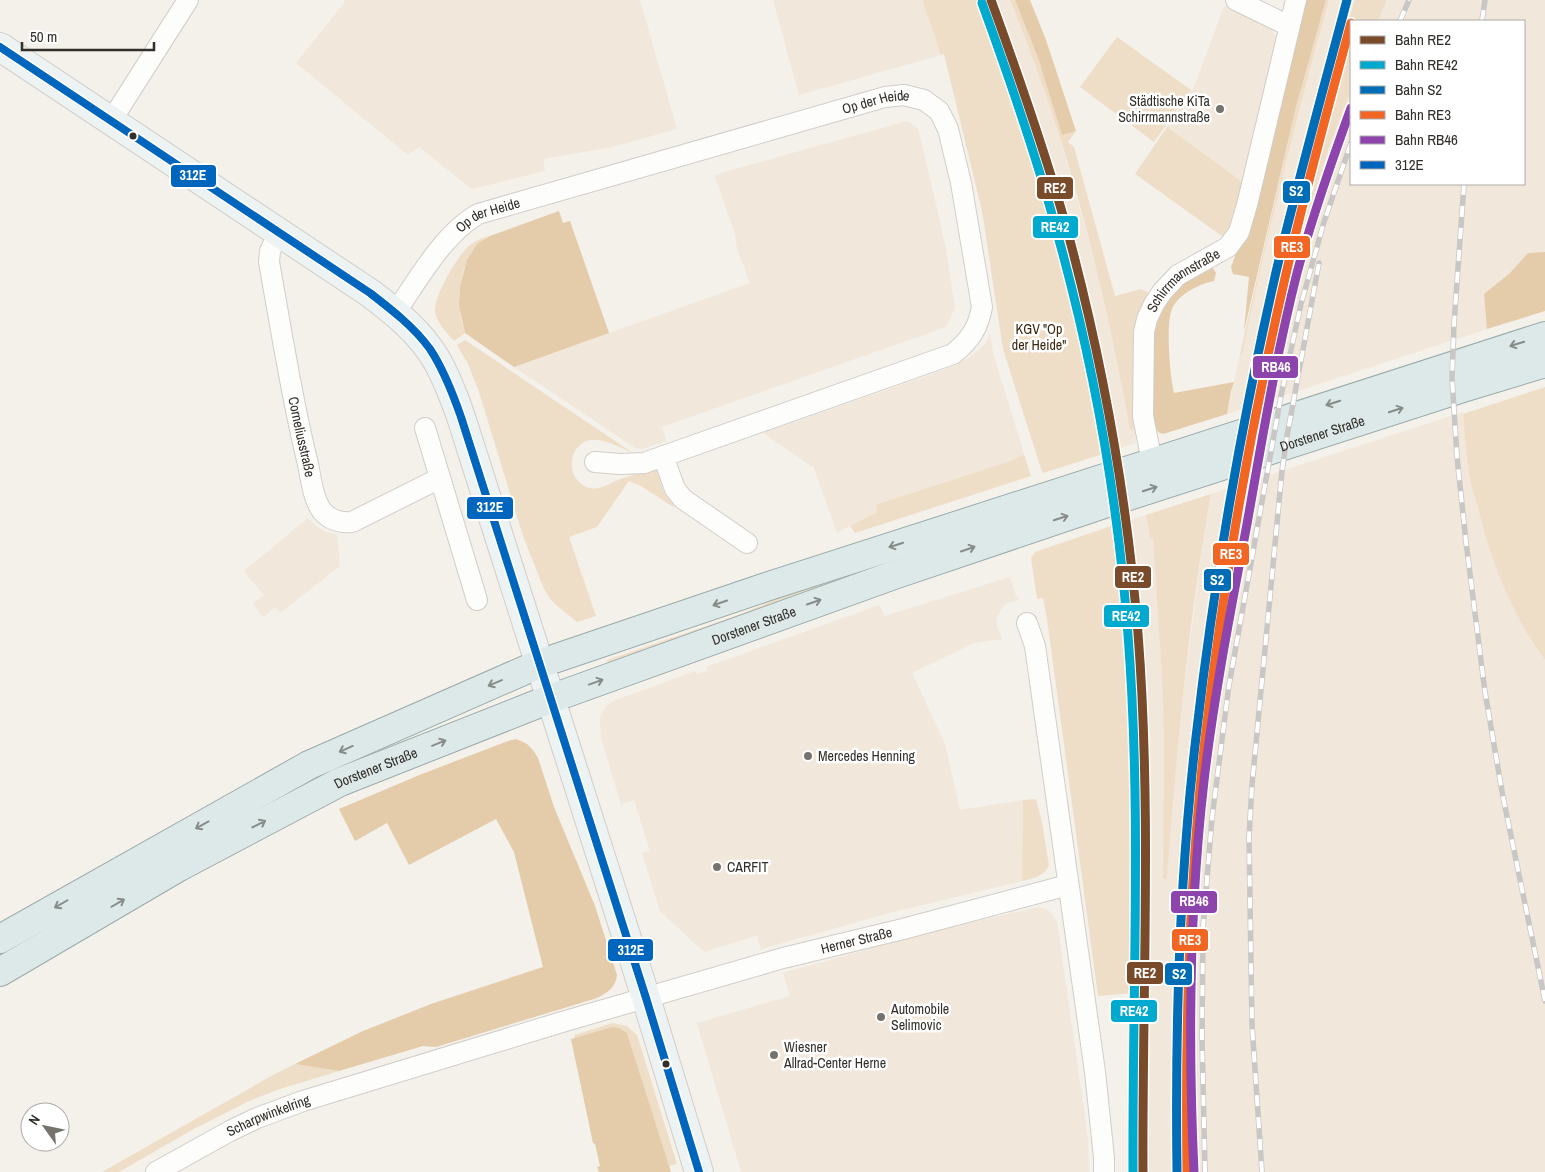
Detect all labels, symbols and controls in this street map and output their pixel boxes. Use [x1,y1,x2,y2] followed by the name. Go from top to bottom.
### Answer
[22,20,155,52] scale bar
[1350,20,1525,185] legend
[30,26,57,47] text: 50 m
[1395,29,1451,50] text: Bahn RE2
[1395,54,1458,75] text: Bahn RE42
[1395,79,1442,100] text: Bahn S2
[840,86,912,118] street label: Op der Heide
[1118,92,1211,126] place label: Städtische KiTa Schirrmannstraße
[1214,103,1226,115] marker: Städtische KiTa Schirrmannstraße
[1395,104,1451,125] text: Bahn RE3
[1395,129,1458,150] text: Bahn RB46
[128,131,138,141] unlabelled marker
[1395,154,1424,175] text: 312E
[170,164,217,188] line badge: 312E
[180,166,207,184] text: 312E
[1036,176,1074,200] line badge: RE2
[1044,179,1066,197] text: RE2
[1282,180,1311,204] line badge: S2
[1289,182,1303,200] text: S2
[451,193,522,236] street label: Op der Heide
[1032,215,1079,239] line badge: RE42
[1041,218,1069,236] text: RE42
[1273,235,1311,259] line badge: RE3
[1281,238,1303,256] text: RE3
[1143,244,1223,315] street label: Schirrmannstraße
[1012,320,1066,354] park label: KGV "Op der Heide"
[1510,340,1526,350] one-way arrow
[1252,355,1299,379] line badge: RB46
[1261,358,1291,376] text: RB46
[284,395,319,478] street label: Corneliusstraße
[1326,399,1342,409] one-way arrow
[1388,404,1404,414] one-way arrow
[1277,411,1367,456] street label: Dorstener Straße
[1142,484,1158,494] one-way arrow
[466,496,514,520] line badge: 312E
[477,498,504,516] text: 312E
[1053,513,1069,523] one-way arrow
[889,540,905,550] one-way arrow
[1212,542,1250,566] line badge: RE3
[960,544,976,554] one-way arrow
[1220,545,1242,563] text: RE3
[1114,565,1152,589] line badge: RE2
[1122,568,1144,586] text: RE2
[1203,568,1232,592] line badge: S2
[1210,571,1224,589] text: S2
[806,597,822,607] one-way arrow
[712,599,728,608] one-way arrow
[709,602,798,649] street label: Dorstener Straße
[1103,604,1150,628] line badge: RE42
[1112,607,1140,625] text: RE42
[588,677,603,686] one-way arrow
[488,679,503,689] one-way arrow
[431,738,446,747] one-way arrow
[331,743,420,793] street label: Dorstener Straße
[339,745,354,754] one-way arrow
[818,747,916,765] place label: Mercedes Henning
[802,750,814,762] marker: Mercedes Henning
[252,819,267,829] one-way arrow
[196,820,210,830] one-way arrow
[727,858,768,876] place label: CARFIT
[711,861,723,873] marker: CARFIT
[1170,890,1218,914] line badge: RB46
[1179,892,1209,910] text: RB46
[110,898,124,908] one-way arrow
[54,900,68,910] one-way arrow
[819,923,894,958] street label: Herner Straße
[1171,928,1209,952] line badge: RE3
[1179,931,1201,949] text: RE3
[607,938,654,962] line badge: 312E
[618,941,645,959] text: 312E
[1126,961,1164,985] line badge: RE2
[1164,962,1193,986] line badge: S2
[1134,964,1156,982] text: RE2
[1172,965,1186,983] text: S2
[1110,999,1158,1023] line badge: RE42
[890,1000,949,1034] place label: Automobile Selimovic
[1120,1002,1148,1020] text: RE42
[875,1011,887,1023] marker: Automobile Selimovic
[783,1038,886,1072] place label: Wiesner Allrad-Center Herne
[768,1049,780,1061] marker: Wiesner Allrad-Center Herne
[661,1059,671,1069] unlabelled marker
[223,1090,313,1140] street label: Scharpwinkelring
[20,1102,70,1152] north arrow
[24,1112,44,1128] text: N

